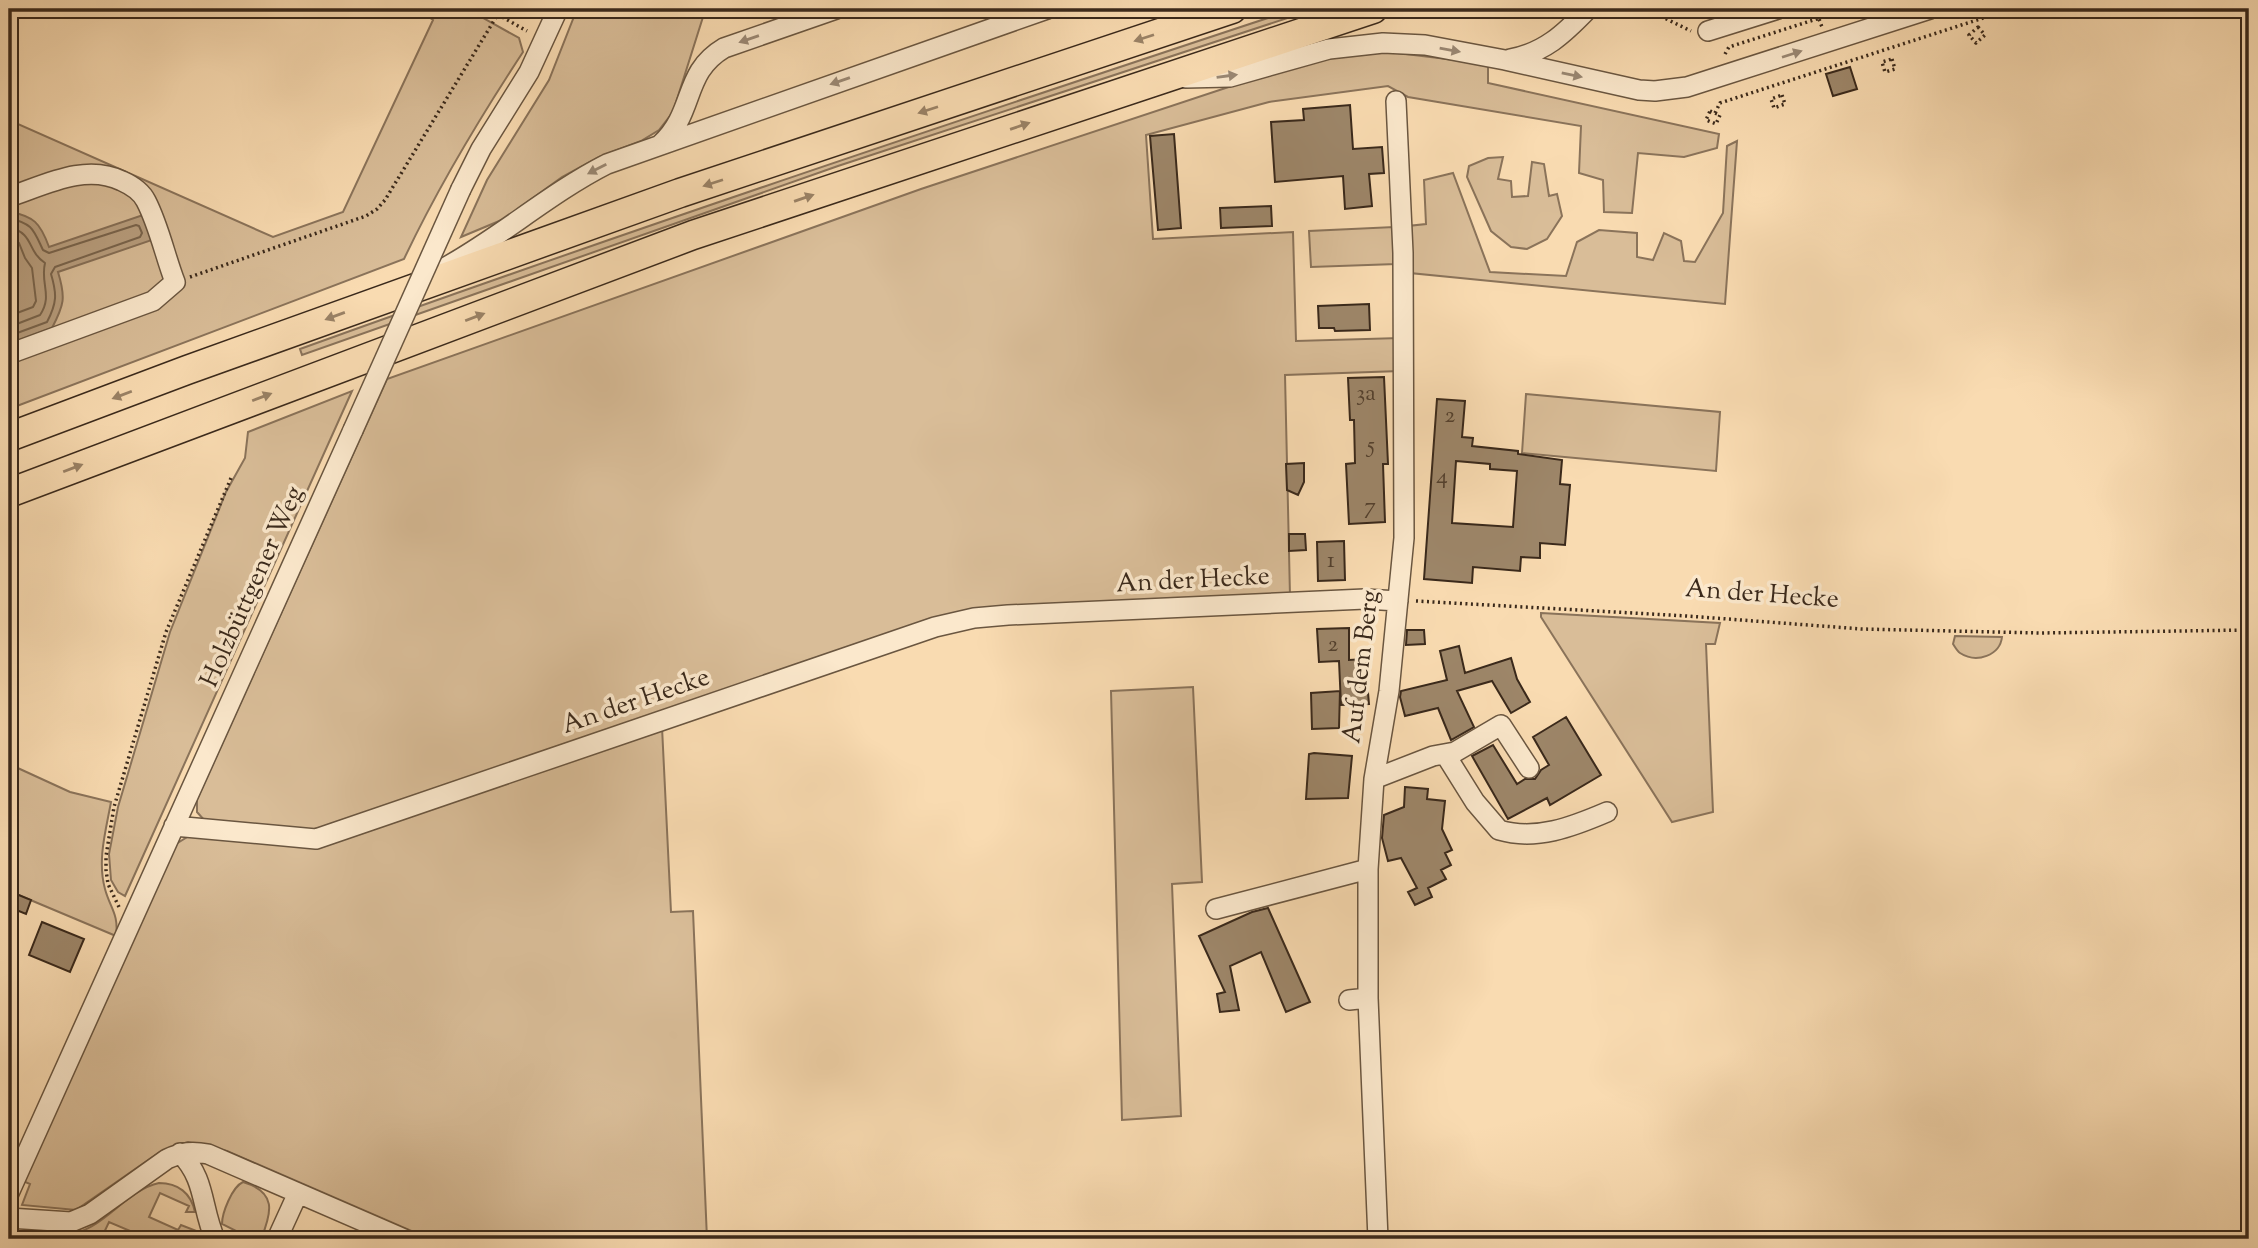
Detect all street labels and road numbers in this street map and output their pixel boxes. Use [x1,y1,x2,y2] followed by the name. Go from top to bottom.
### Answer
[192,480,314,694] street label: Holzbüttgener Weg
[1115,558,1271,604] street label: An der Hecke
[1684,571,1840,619] street label: An der Hecke
[1334,588,1390,746] street label: Auf dem Berg
[557,659,715,745] street label: An der Hecke

